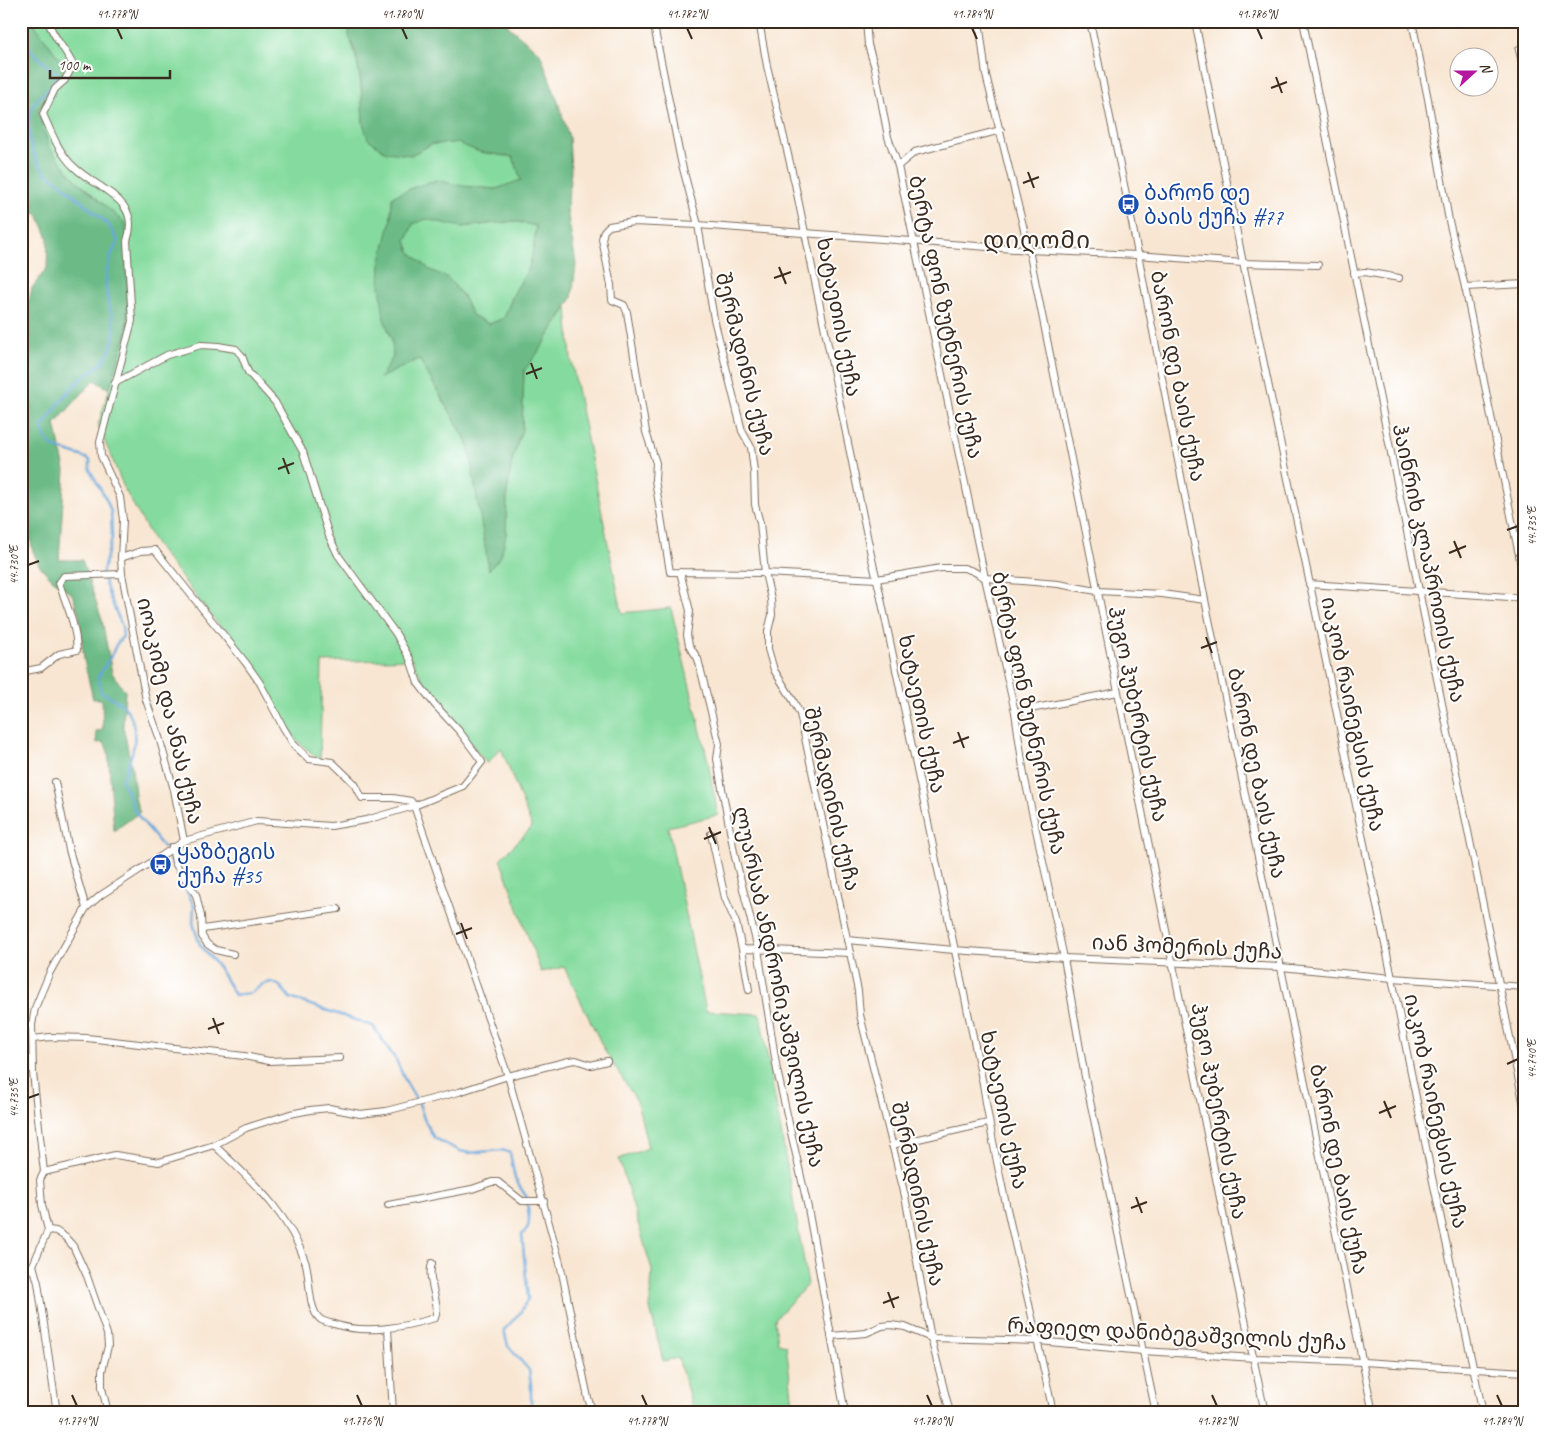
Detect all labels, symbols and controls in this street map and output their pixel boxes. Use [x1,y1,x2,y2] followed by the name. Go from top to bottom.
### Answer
[97,6,139,22] text: 41.778°N
[382,6,424,22] text: 41.780°N
[667,6,709,22] text: 41.782°N
[952,6,994,22] text: 41.784°N
[1237,6,1279,22] text: 41.786°N
[50,48,170,80] scale bar
[1448,48,1498,98] north arrow
[58,56,92,75] text: 100 m
[1476,60,1496,77] text: N
[903,173,989,461] street label: ბერტა ფონ ზუტნერის ქუჩა
[1144,180,1284,230] place label: ბარონ დე ბაის ქუჩა #77
[1116,193,1140,217] bus stop icon: ბარონ დე ბაის ქუჩა #77
[983,225,1091,255] district label: დიღომი
[811,235,867,399] street label: ხატაეთის ქუჩა
[1145,268,1211,484] street label: ბარონ დე ბაის ქუჩა
[710,270,780,458] street label: შერმადინის ქუჩა
[1387,421,1471,705] street label: ჰაინრიხ კლაპროთის ქუჩა
[1524,505,1540,546] text: 44.735°E
[6,544,22,585] text: 44.730°E
[986,569,1072,857] street label: ბერტა ფონ ზუტნერის ქუჩა
[1315,594,1391,834] street label: იაკობ რაინეგსის ქუჩა
[131,595,209,827] street label: იოაკიმე და ანას ქუჩა
[1102,604,1174,824] street label: ჰუგო ჰუბერტის ქუჩა
[893,632,951,796] street label: ხატაეთის ქუჩა
[1222,665,1292,881] street label: ბარონ დე ბაის ქუჩა
[798,705,866,893] street label: შერმადინის ქუჩა
[728,804,830,1170] street label: ლუარსაბ ანდრონიკაშვილის ქუჩა
[177,839,275,889] place label: ყაზბეგის ქუჩა #35
[149,852,173,876] bus stop icon: ყაზბეგის ქუჩა #35
[1091,929,1283,965] street label: იან ჰომერის ქუჩა
[1398,991,1474,1231] street label: იაკობ რაინეგსის ქუჩა
[1185,1001,1253,1221] street label: ჰუგო ჰუბერტის ქუჩა
[975,1028,1033,1192] street label: ხატაეთის ქუჩა
[1524,1038,1540,1079] text: 44.740°E
[1304,1061,1374,1277] street label: ბარონ დე ბაის ქუჩა
[6,1077,22,1118] text: 44.735°E
[886,1099,950,1289] street label: შერმადინის ქუჩა
[1007,1312,1347,1356] street label: რაფიელ დანიბეგაშვილის ქუჩა
[57,1413,99,1429] text: 41.774°N
[342,1413,384,1429] text: 41.776°N
[627,1413,669,1429] text: 41.778°N
[912,1413,954,1429] text: 41.780°N
[1197,1413,1239,1429] text: 41.782°N
[1482,1413,1524,1429] text: 41.784°N

